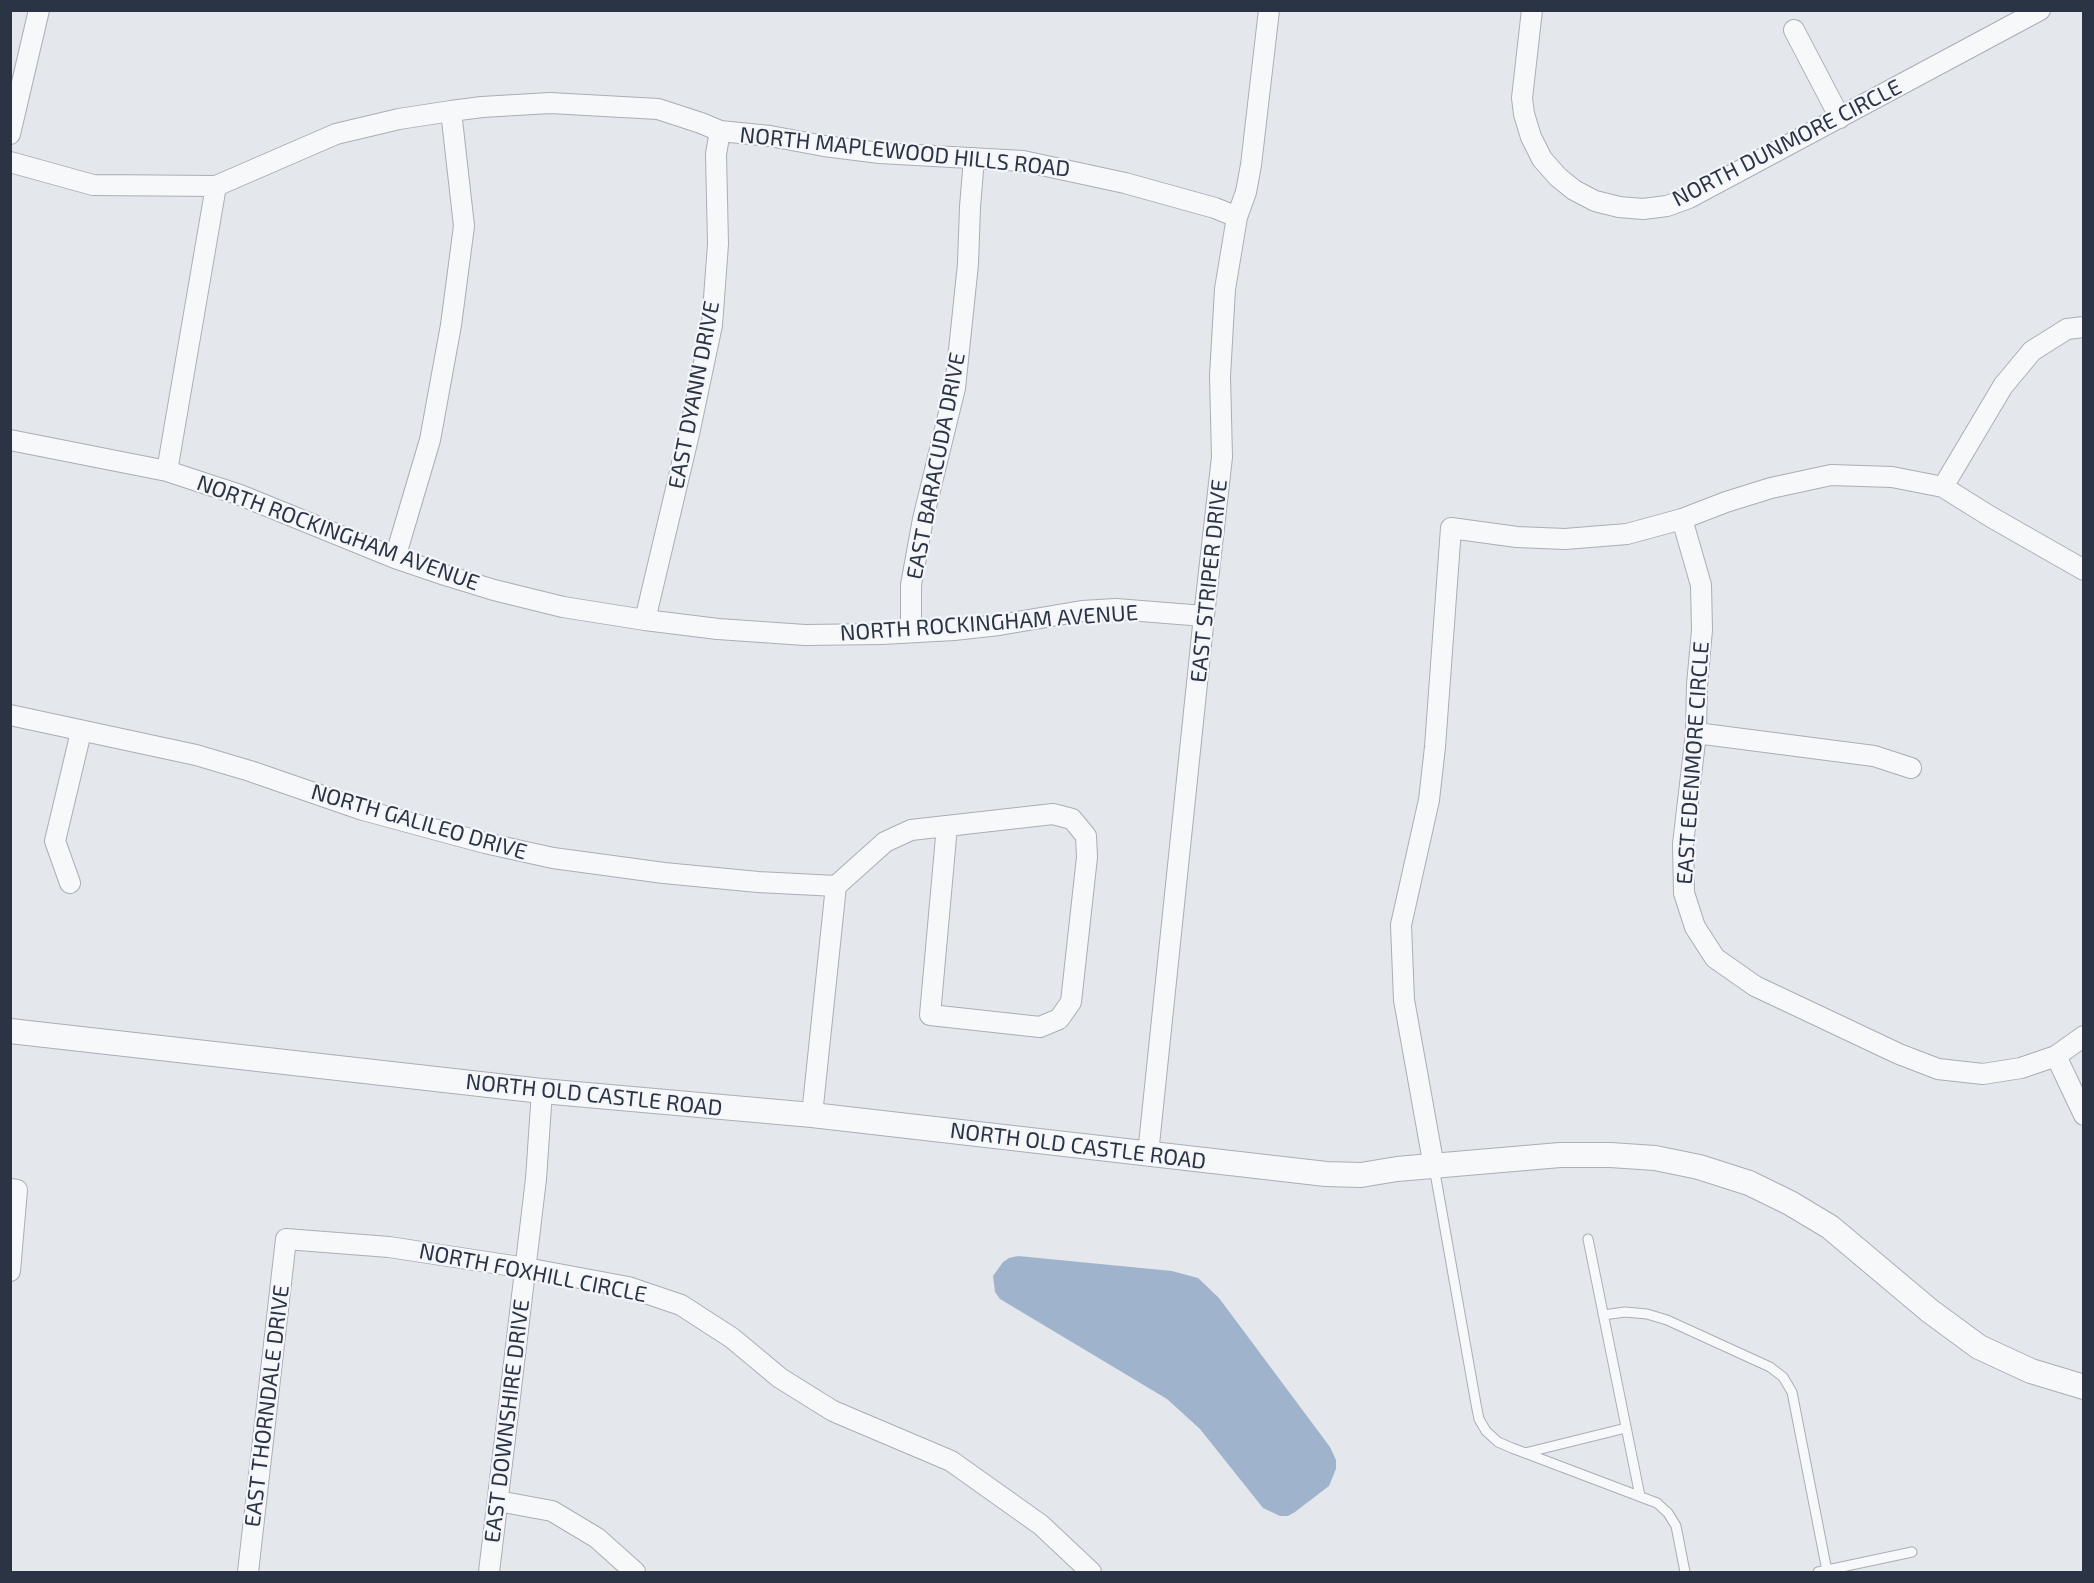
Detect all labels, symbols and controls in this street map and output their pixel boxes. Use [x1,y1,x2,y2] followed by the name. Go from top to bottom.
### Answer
[1668,74,1906,212] street label: NORTH DUNMORE CIRCLE
[738,122,1072,182] street label: NORTH MAPLEWOOD HILLS ROAD
[663,299,725,491] street label: EAST DYANN DRIVE
[901,350,971,582] street label: EAST BARACUDA DRIVE
[193,470,483,596] street label: NORTH ROCKINGHAM AVENUE
[1185,478,1233,684] street label: EAST STRIPER DRIVE
[839,599,1139,647] street label: NORTH ROCKINGHAM AVENUE
[1671,641,1715,885] street label: EAST EDENMORE CIRCLE
[308,779,530,865] street label: NORTH GALILEO DRIVE
[464,1068,724,1122] street label: NORTH OLD CASTLE ROAD
[948,1117,1208,1175] street label: NORTH OLD CASTLE ROAD
[417,1238,649,1308] street label: NORTH FOXHILL CIRCLE
[239,1283,295,1529] street label: EAST THORNDALE DRIVE
[479,1298,535,1544] street label: EAST DOWNSHIRE DRIVE

